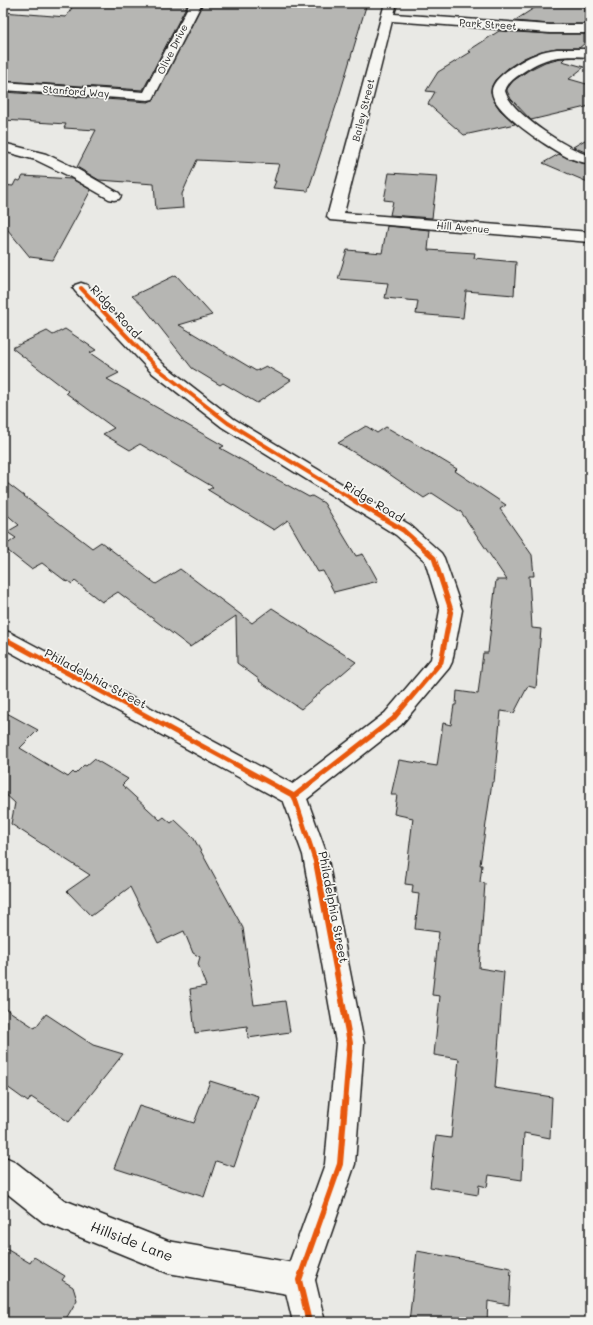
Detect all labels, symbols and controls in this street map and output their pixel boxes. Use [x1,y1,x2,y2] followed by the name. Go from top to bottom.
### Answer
[459,15,517,33] street label: Park Street
[153,21,191,77] street label: Olive Drive
[348,77,378,143] street label: Bailey Street
[42,82,110,100] street label: Stanford Way
[436,218,490,236] street label: Hill Avenue
[87,281,145,341] street label: Ridge Road
[341,477,407,525] street label: Ridge Road
[42,644,150,712] street label: Philadelphia Street
[315,850,353,964] street label: Philadelphia Street
[88,1217,176,1265] street label: Hillside Lane

